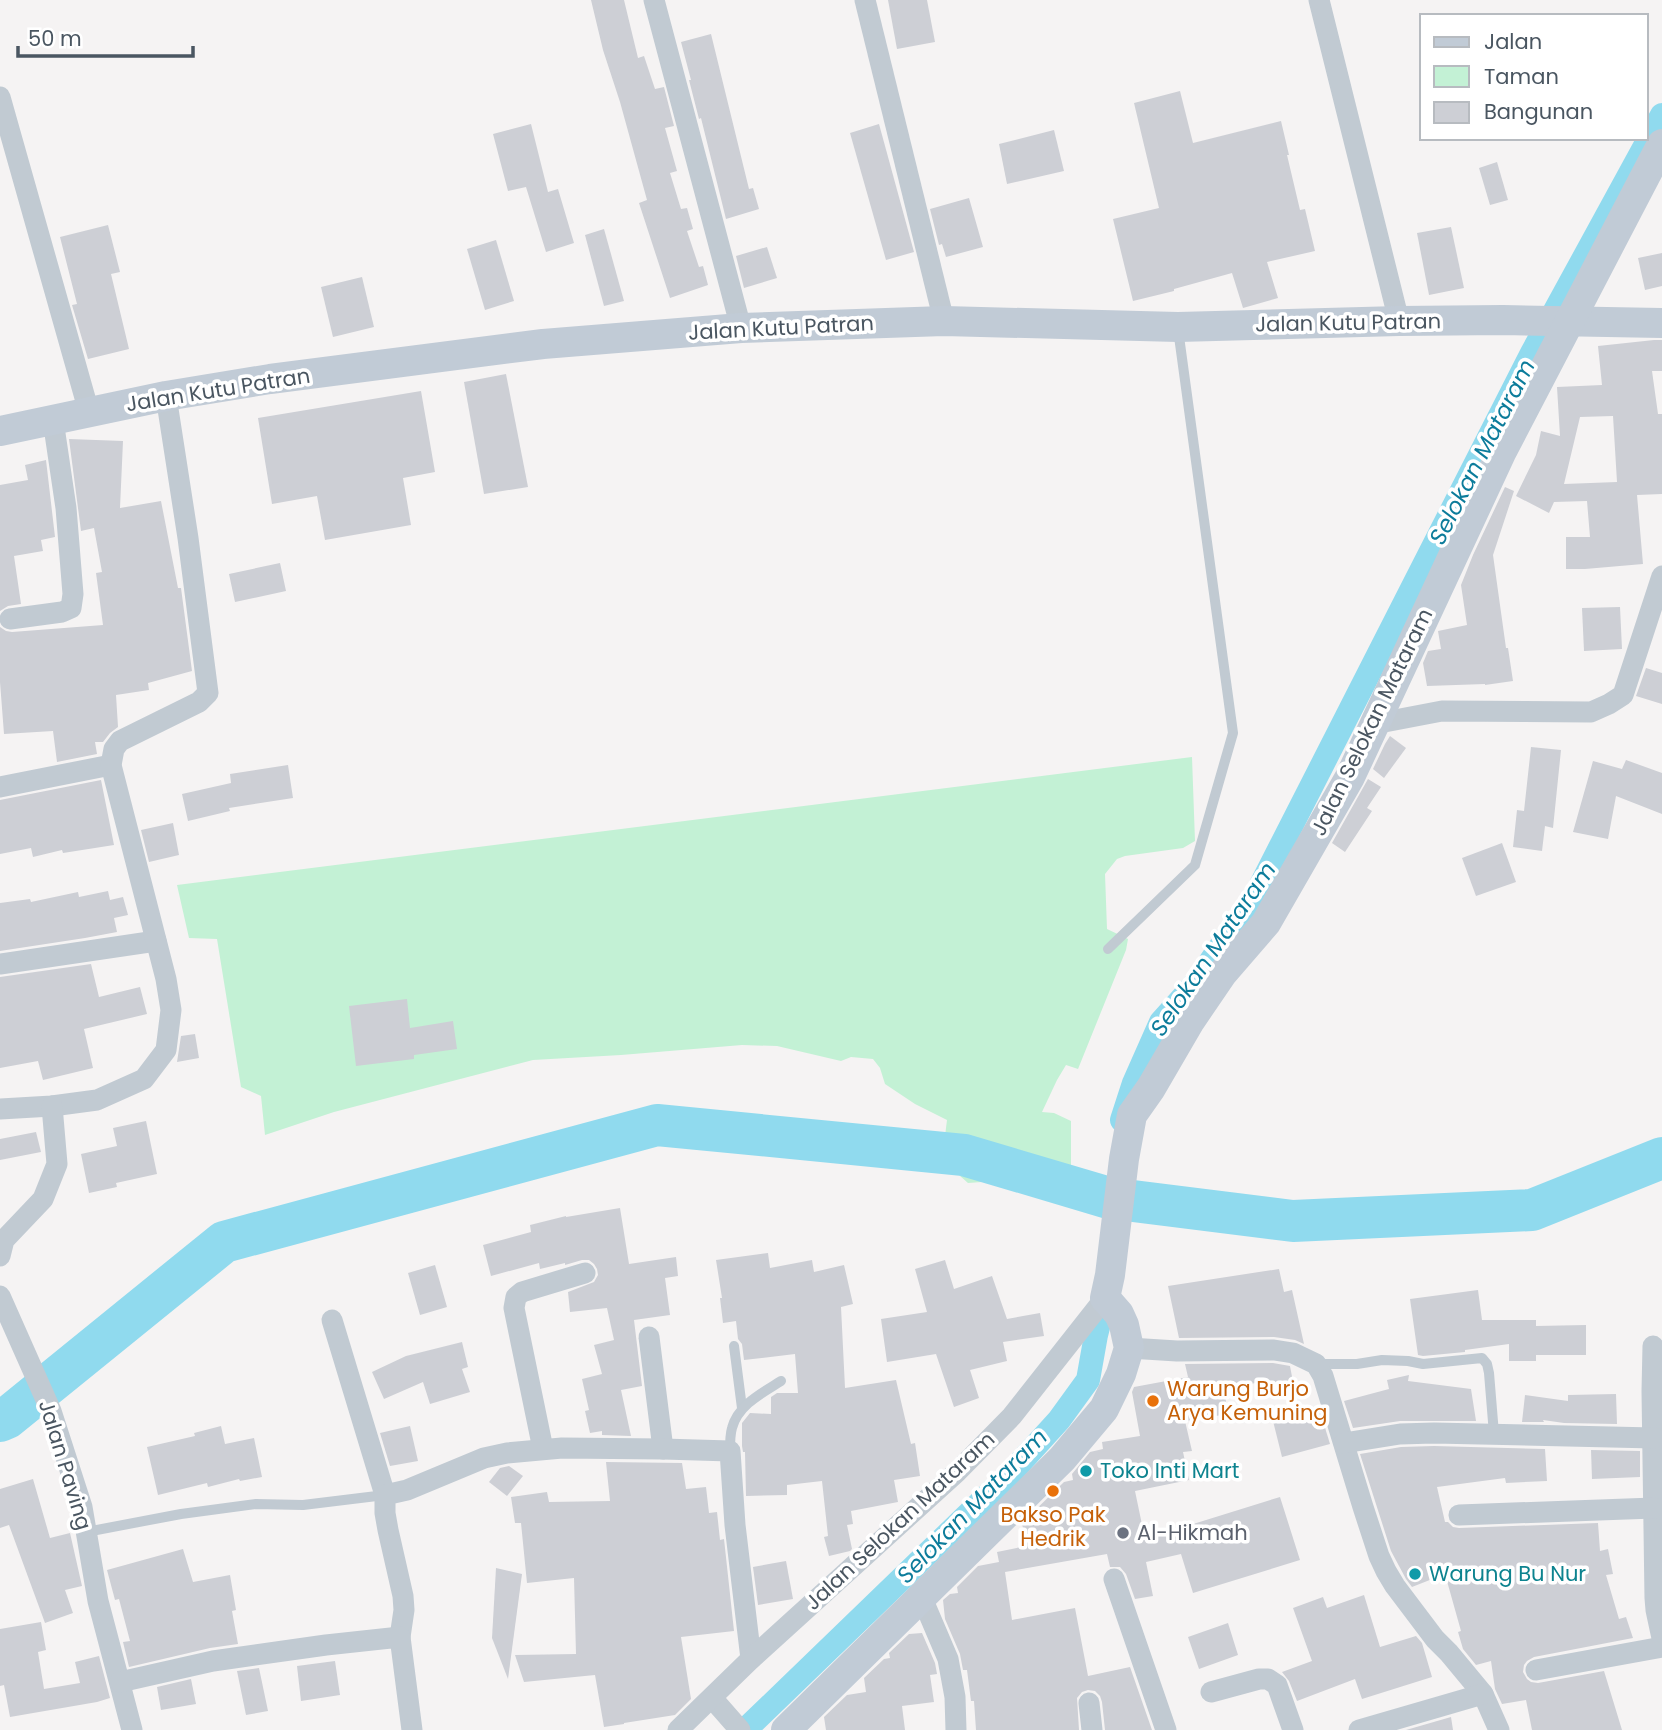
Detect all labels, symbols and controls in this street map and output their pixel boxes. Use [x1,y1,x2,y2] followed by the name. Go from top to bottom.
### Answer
[18,14,192,58] scale bar
[1420,14,1648,140] legend
[28,24,82,53] text: 50 m
[1484,27,1542,56] text: Jalan
[1484,62,1559,91] text: Taman
[1484,97,1593,126] text: Bangunan
[1255,306,1441,339] street label: Jalan Kutu Patran
[687,308,875,347] street label: Jalan Kutu Patran
[1421,354,1543,550] water label: Selokan Mataram
[124,361,312,418] street label: Jalan Kutu Patran
[1304,603,1439,840] street label: Jalan Selokan Mataram
[1143,855,1283,1043] water label: Selokan Mataram
[1167,1374,1328,1427] place label: Warung Burjo Arya Kemuning
[1145,1393,1161,1409] marker: Warung Burjo Arya Kemuning
[32,1396,99,1533] street label: Jalan Paving
[890,1421,1054,1591] water label: Selokan Mataram
[799,1425,1001,1616] street label: Jalan Selokan Mataram
[1100,1456,1239,1485] place label: Toko Inti Mart
[1078,1463,1094,1479] marker: Toko Inti Mart
[1045,1483,1061,1499] marker: Bakso Pak Hedrik
[1000,1500,1106,1553] place label: Bakso Pak Hedrik
[1137,1518,1248,1547] place label: Al-Hikmah
[1115,1525,1131,1541] marker: Al-Hikmah
[1429,1559,1586,1588] place label: Warung Bu Nur
[1407,1566,1423,1582] marker: Warung Bu Nur

